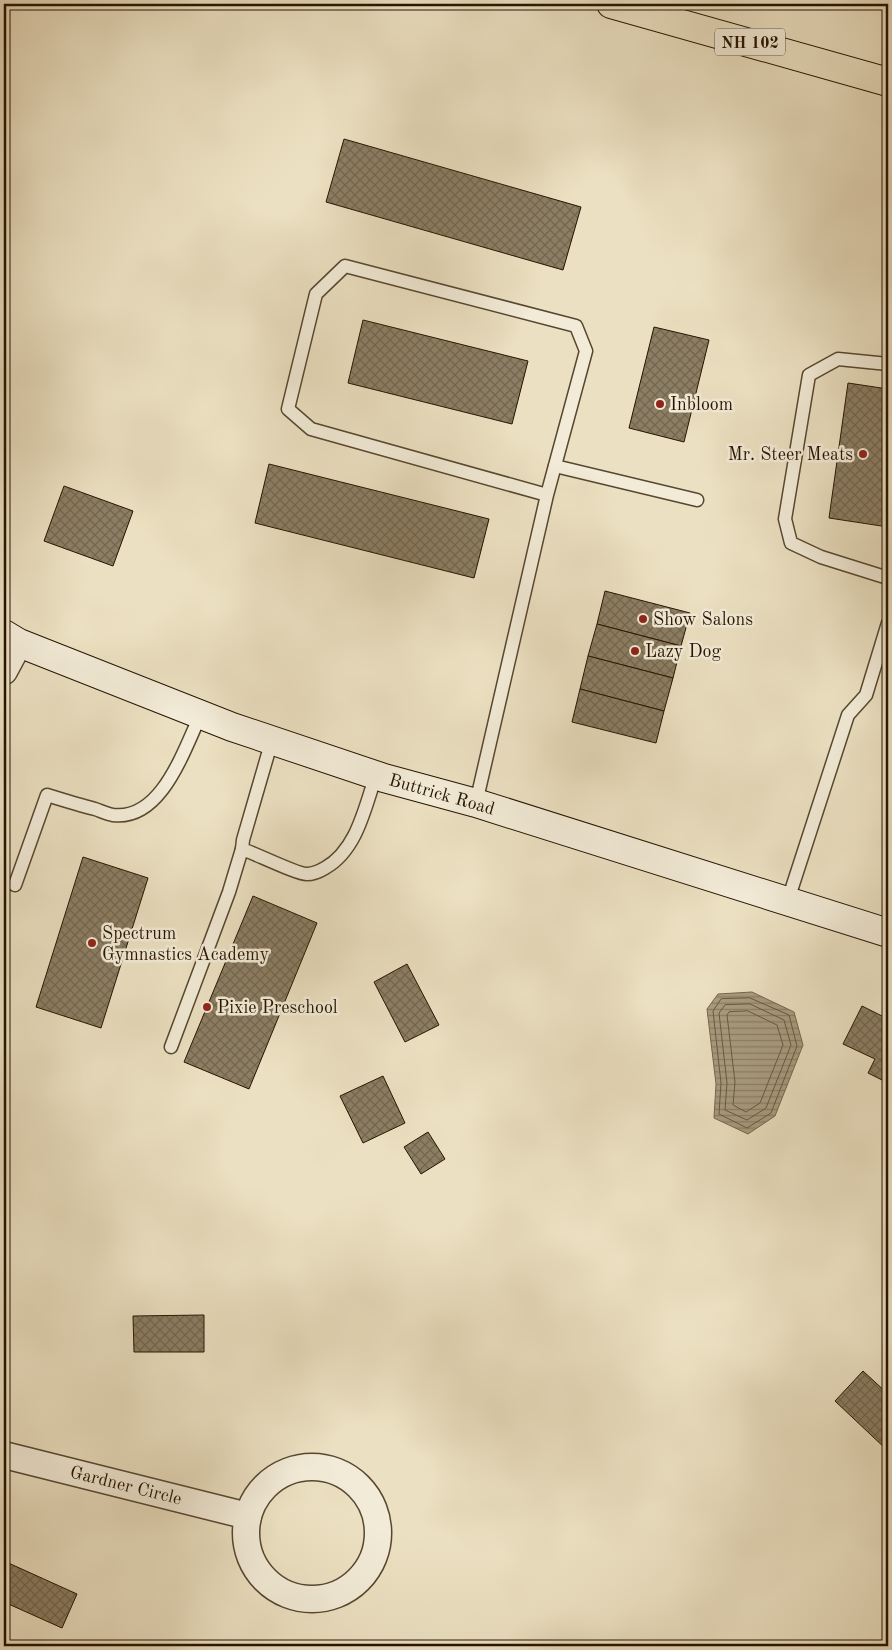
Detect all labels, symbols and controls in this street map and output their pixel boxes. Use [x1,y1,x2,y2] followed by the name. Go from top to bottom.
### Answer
[715,28,785,56] road number: NH 102
[670,396,733,414] place label: Inbloom
[654,398,666,410] marker: Inbloom
[728,446,853,464] place label: Mr. Steer Meats
[857,448,869,460] marker: Mr. Steer Meats
[653,611,753,629] place label: Show Salons
[637,613,649,625] marker: Show Salons
[645,643,721,661] place label: Lazy Dog
[629,645,641,657] marker: Lazy Dog
[387,771,497,819] street label: Buttrick Road
[102,925,270,964] place label: Spectrum Gymnastics Academy
[86,937,98,949] marker: Spectrum Gymnastics Academy
[217,999,338,1017] place label: Pixie Preschool
[201,1001,213,1013] marker: Pixie Preschool
[68,1463,183,1509] street label: Gardner Circle

